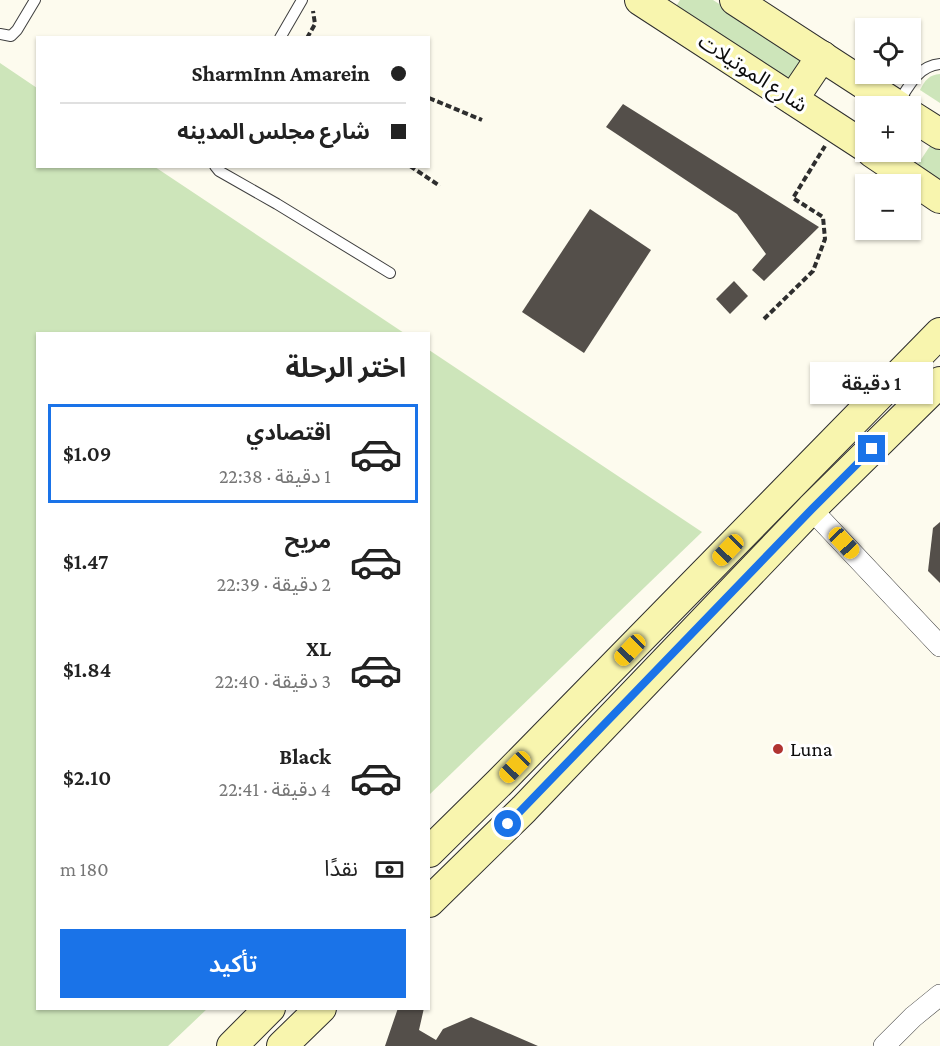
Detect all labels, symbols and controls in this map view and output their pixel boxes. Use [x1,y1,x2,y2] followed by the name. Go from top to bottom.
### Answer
[855,18,921,240] map controls
[855,18,921,84] button: locate
[692,29,812,120] street label: شارع الموتيلات
[191,61,370,86] text: SharmInn Amarein
[855,96,921,162] button: +
[177,119,370,144] text: شارع مجلس المدينه
[855,174,921,240] button: −
[286,353,406,383] text: اختر الرحلة
[810,362,934,404] callout: 1 دقيقة
[842,372,901,394] text: 1 دقيقة
[246,420,331,445] text: اقتصادي
[349,427,403,481] icon: car
[858,435,885,462] route end
[63,441,111,466] text: $1.09
[219,465,331,487] text: 1 دقيقة · 22:38
[825,524,863,562] car
[285,528,331,553] text: مريح
[709,531,747,569] car
[349,535,403,589] icon: car
[63,549,108,574] text: $1.47
[217,573,331,595] text: 2 دقيقة · 22:39
[611,631,649,669] car
[306,636,331,661] text: XL
[349,643,403,697] icon: car
[63,657,111,682] text: $1.84
[215,670,331,692] text: 3 دقيقة · 22:40
[790,737,833,761] place label: Luna
[771,742,785,756] marker: Luna
[279,744,331,769] text: Black
[496,748,534,786] car
[349,751,403,805] icon: car
[63,765,111,790] text: $2.10
[219,778,331,800] text: 4 دقيقة · 22:41
[494,810,521,837] route start
[373,853,406,886] icon: cash
[324,856,358,881] text: نقدًا
[60,858,109,880] text: 180 m
[60,929,406,998] button: تأكيد

